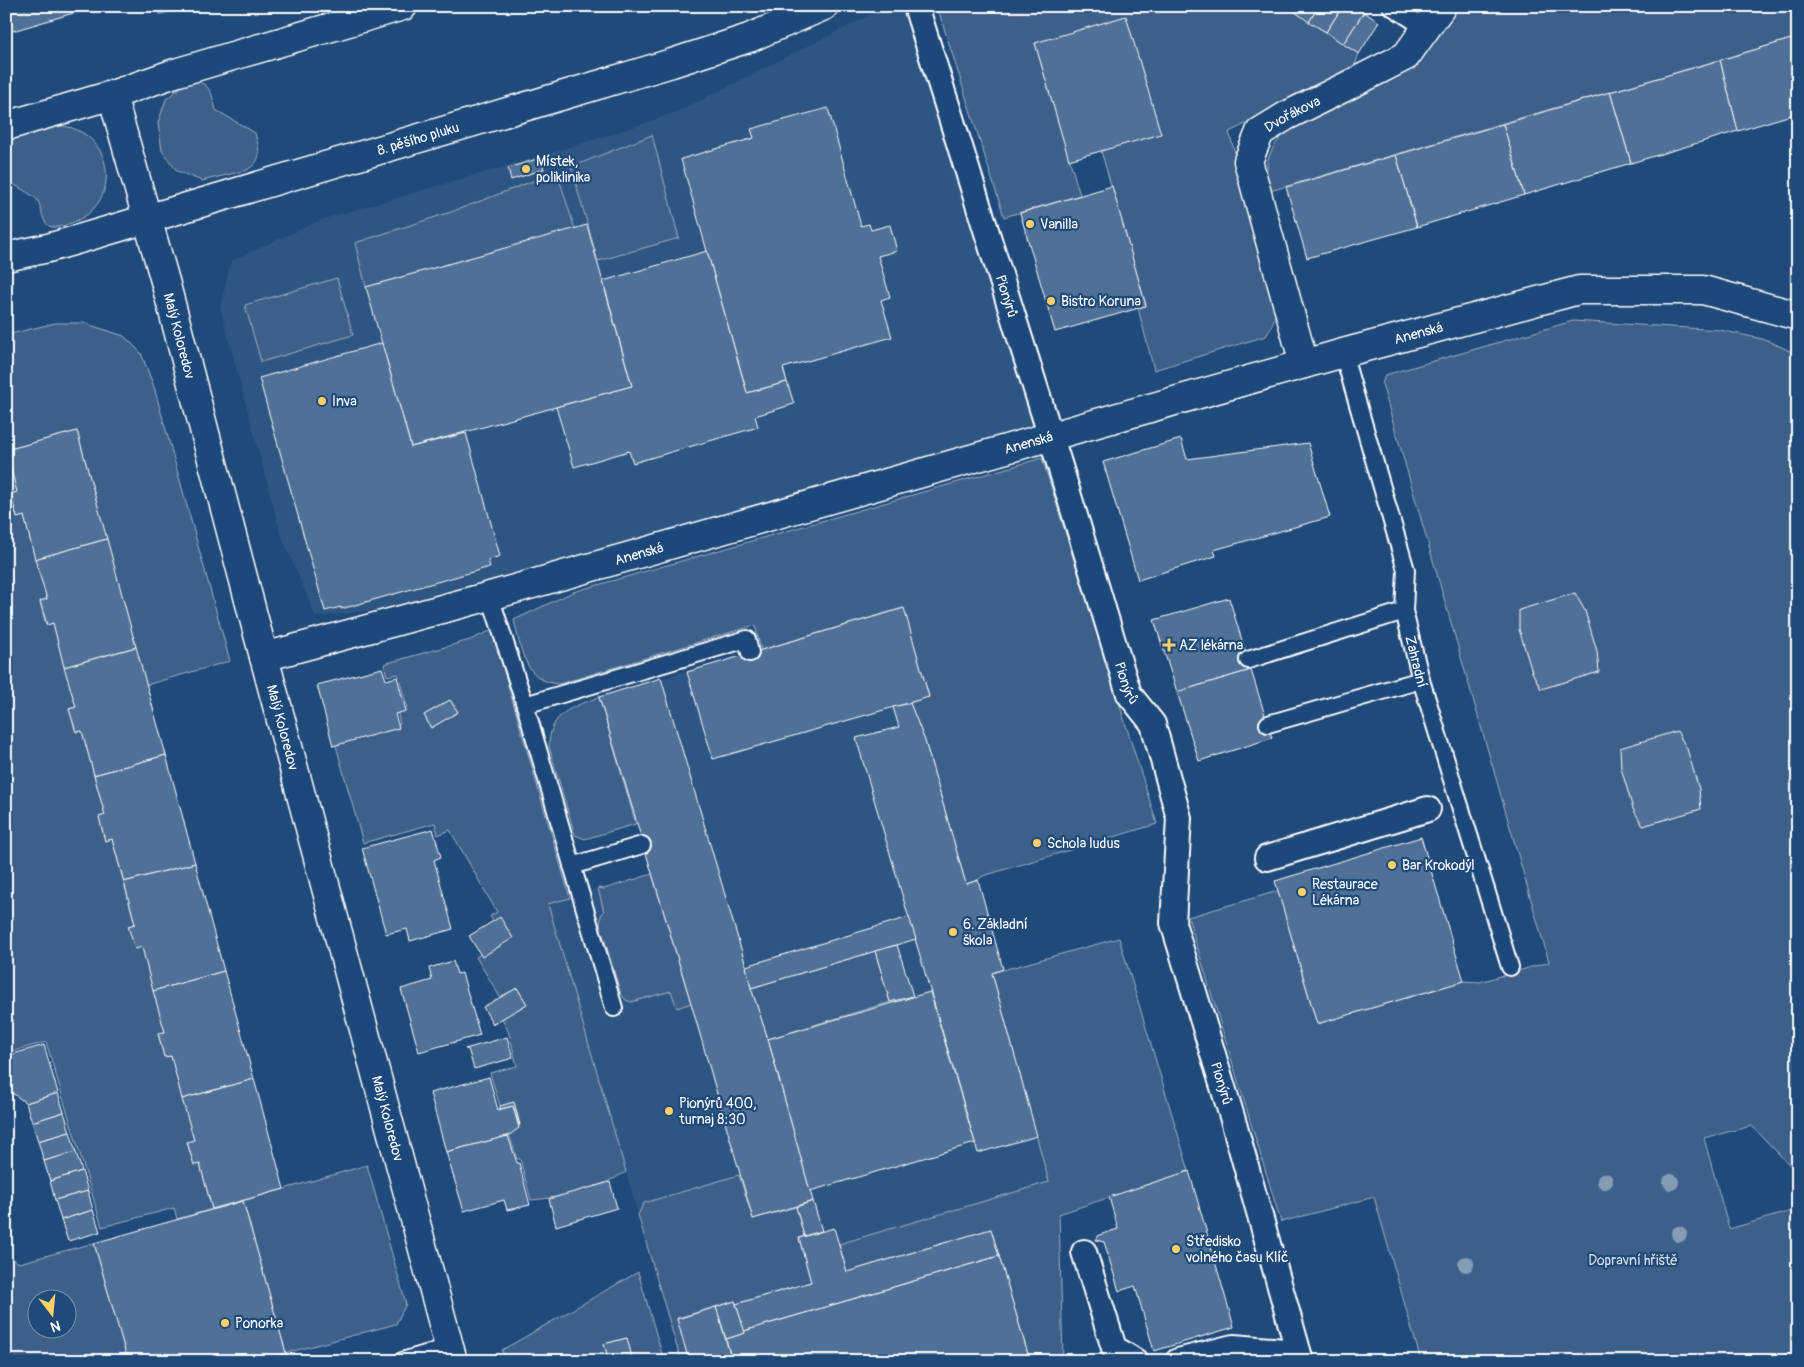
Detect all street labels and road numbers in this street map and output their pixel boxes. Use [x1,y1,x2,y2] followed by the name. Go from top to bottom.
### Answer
[1261,93,1323,136] street label: Dvořákova
[375,119,461,159] street label: 8. pěšího pluku
[992,273,1021,320] street label: Pionýrů
[160,291,198,381] street label: Malý Koloredov
[1392,319,1445,348] street label: Anenská
[1002,428,1055,458] street label: Anenská
[613,539,665,569] street label: Anenská
[1401,634,1431,690] street label: Zahradní
[1111,660,1142,708] street label: Pionýrů
[263,683,302,772] street label: Malý Koloredov
[1207,1060,1236,1107] street label: Pionýrů
[368,1074,407,1163] street label: Malý Koloredov

